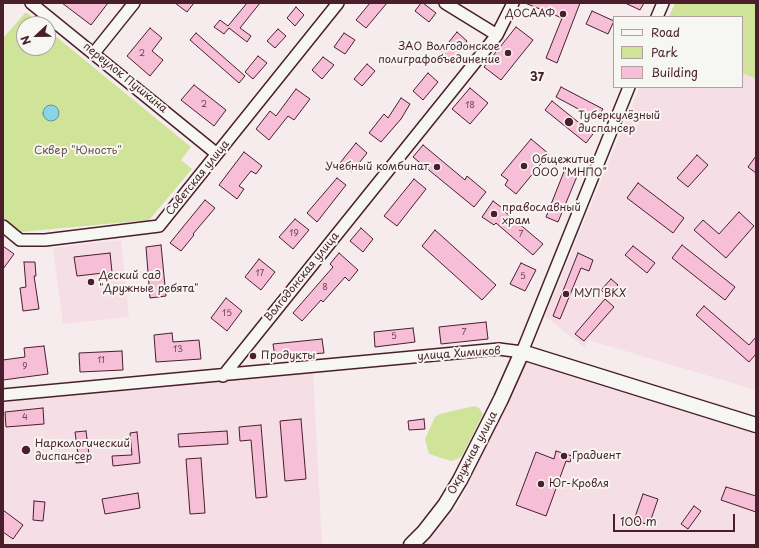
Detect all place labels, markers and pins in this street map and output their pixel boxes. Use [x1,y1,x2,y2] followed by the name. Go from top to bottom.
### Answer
[505,7,555,21] place label: ДОСААФ
[558,9,568,19] marker: ДОСААФ
[378,40,500,66] place label: ЗАО Волгодонское полиграфобъединение
[503,48,513,58] marker: ЗАО Волгодонское полиграфобъединение
[578,109,660,135] place label: Туберкулёзный диспансер
[563,116,575,128] marker: Туберкулёзный диспансер
[532,153,607,179] place label: Общежитие ООО "МНПО"
[325,160,429,174] place label: Учебный комбинат
[519,161,529,171] marker: Общежитие ООО "МНПО"
[432,162,442,172] marker: Учебный комбинат
[502,201,581,227] place label: православный храм
[489,209,499,219] marker: православный храм
[99,269,199,295] place label: Деский сад "Дружные ребята"
[86,277,96,287] marker: Деский сад "Дружные ребята"
[574,287,626,301] place label: МУП ВКХ
[561,289,571,299] marker: МУП ВКХ
[261,349,315,363] place label: Продукты
[248,351,258,361] marker: Продукты
[35,437,130,463] place label: Наркологический диспансер
[20,444,32,456] marker: Наркологический диспансер
[572,449,621,463] place label: Градиент
[559,451,569,461] marker: Градиент
[549,477,609,491] place label: Юг-Кровля
[536,479,546,489] marker: Юг-Кровля

